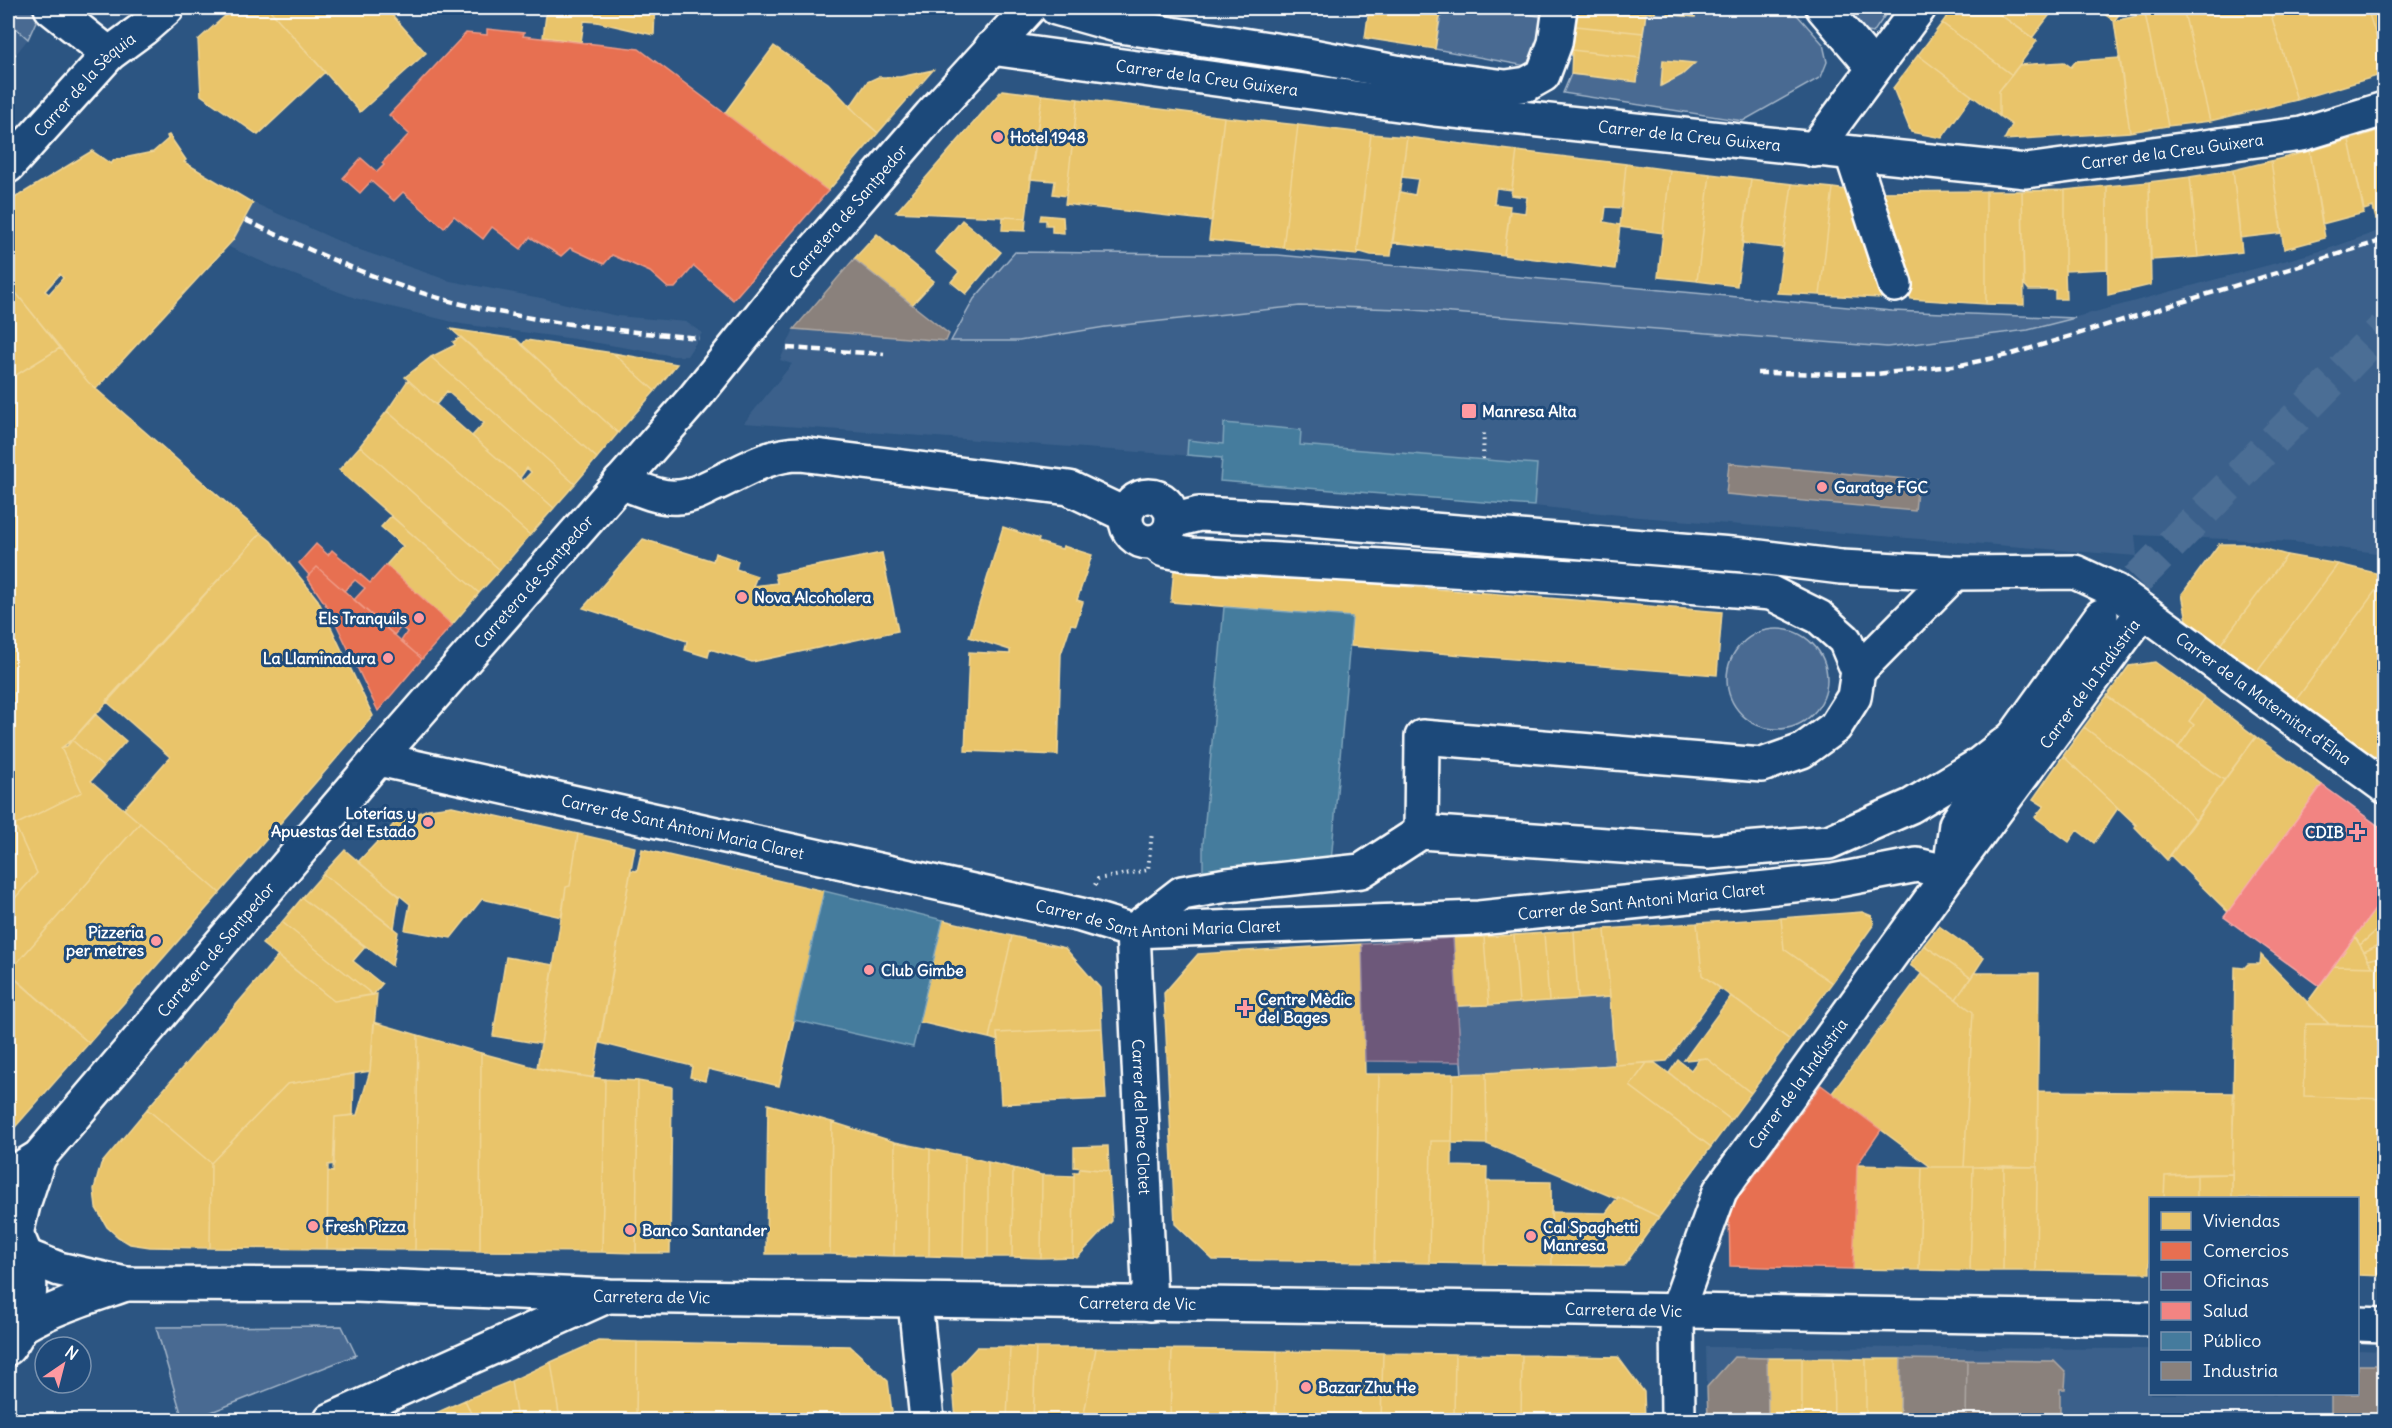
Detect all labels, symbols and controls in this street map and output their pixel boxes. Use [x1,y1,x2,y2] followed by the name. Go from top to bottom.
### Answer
[29,28,139,141] street label: Carrer de la Sèquia
[1115,55,1299,100] street label: Carrer de la Creu Guixera
[1597,116,1782,155] street label: Carrer de la Creu Guixera
[1010,127,1086,147] place label: Hotel 1948
[2080,129,2265,174] street label: Carrer de la Creu Guixera
[991,130,1005,144] marker: Hotel 1948
[785,140,912,282] street label: Carretera de Santpedor
[1482,401,1577,421] place label: Manresa Alta
[1460,402,1478,420] marker: Manresa Alta
[1834,477,1928,498] place label: Garatge FGC
[1815,480,1829,494] marker: Garatge FGC
[470,510,598,652] street label: Carretera de Santpedor
[754,587,871,607] place label: Nova Alcoholera
[735,590,749,604] marker: Nova Alcoholera
[318,608,407,629] place label: Els Tranquils
[412,611,426,625] marker: Els Tranquils
[2035,615,2144,753] street label: Carrer de la Indústria
[2172,628,2355,769] street label: Carrer de la Maternitat d'Elna
[263,648,376,668] place label: La Llaminadura
[381,651,395,665] marker: La Llaminadura
[559,790,806,863] street label: Carrer de Sant Antoni Maria Claret
[271,803,416,842] place label: Loterías y Apuestas del Estado
[421,815,435,829] marker: Loterías y Apuestas del Estado
[2305,822,2345,842] place label: CDIB
[2348,823,2366,841] marker: CDIB
[153,878,279,1021] street label: Carretera de Santpedor
[1517,878,1766,924] street label: Carrer de Sant Antoni Maria Claret
[1034,895,1281,941] street label: Carrer de Sant Antoni Maria Claret
[66,922,144,961] place label: Pizzeria per metres
[149,934,163,948] marker: Pizzeria per metres
[881,960,964,980] place label: Club Gimbe
[862,963,876,977] marker: Club Gimbe
[1258,989,1352,1028] place label: Centre Mèdic del Bages
[1236,999,1254,1017] marker: Centre Mèdic del Bages
[1744,1014,1852,1153] street label: Carrer de la Indústria
[1128,1039,1155,1196] street label: Carrer del Pare Clotet
[2149,1197,2359,1395] legend
[2203,1209,2280,1232] text: Viviendas
[325,1216,406,1236] place label: Fresh Pizza
[1543,1217,1638,1255] place label: Cal Spaghetti Manresa
[306,1219,320,1233] marker: Fresh Pizza
[642,1220,768,1240] place label: Banco Santander
[623,1223,637,1237] marker: Banco Santander
[1524,1229,1538,1243] marker: Cal Spaghetti Manresa
[2203,1239,2289,1262] text: Comercios
[2203,1269,2269,1292] text: Oficinas
[592,1285,710,1307] street label: Carretera de Vic
[1079,1292,1196,1314] street label: Carretera de Vic
[1565,1299,1682,1321] street label: Carretera de Vic
[2203,1299,2249,1322] text: Salud
[2203,1329,2261,1352] text: Público
[33,1335,93,1395] north arrow
[61,1341,82,1364] text: N
[2203,1359,2278,1382] text: Industria
[1318,1377,1416,1397] place label: Bazar Zhu He
[1299,1380,1313,1394] marker: Bazar Zhu He

